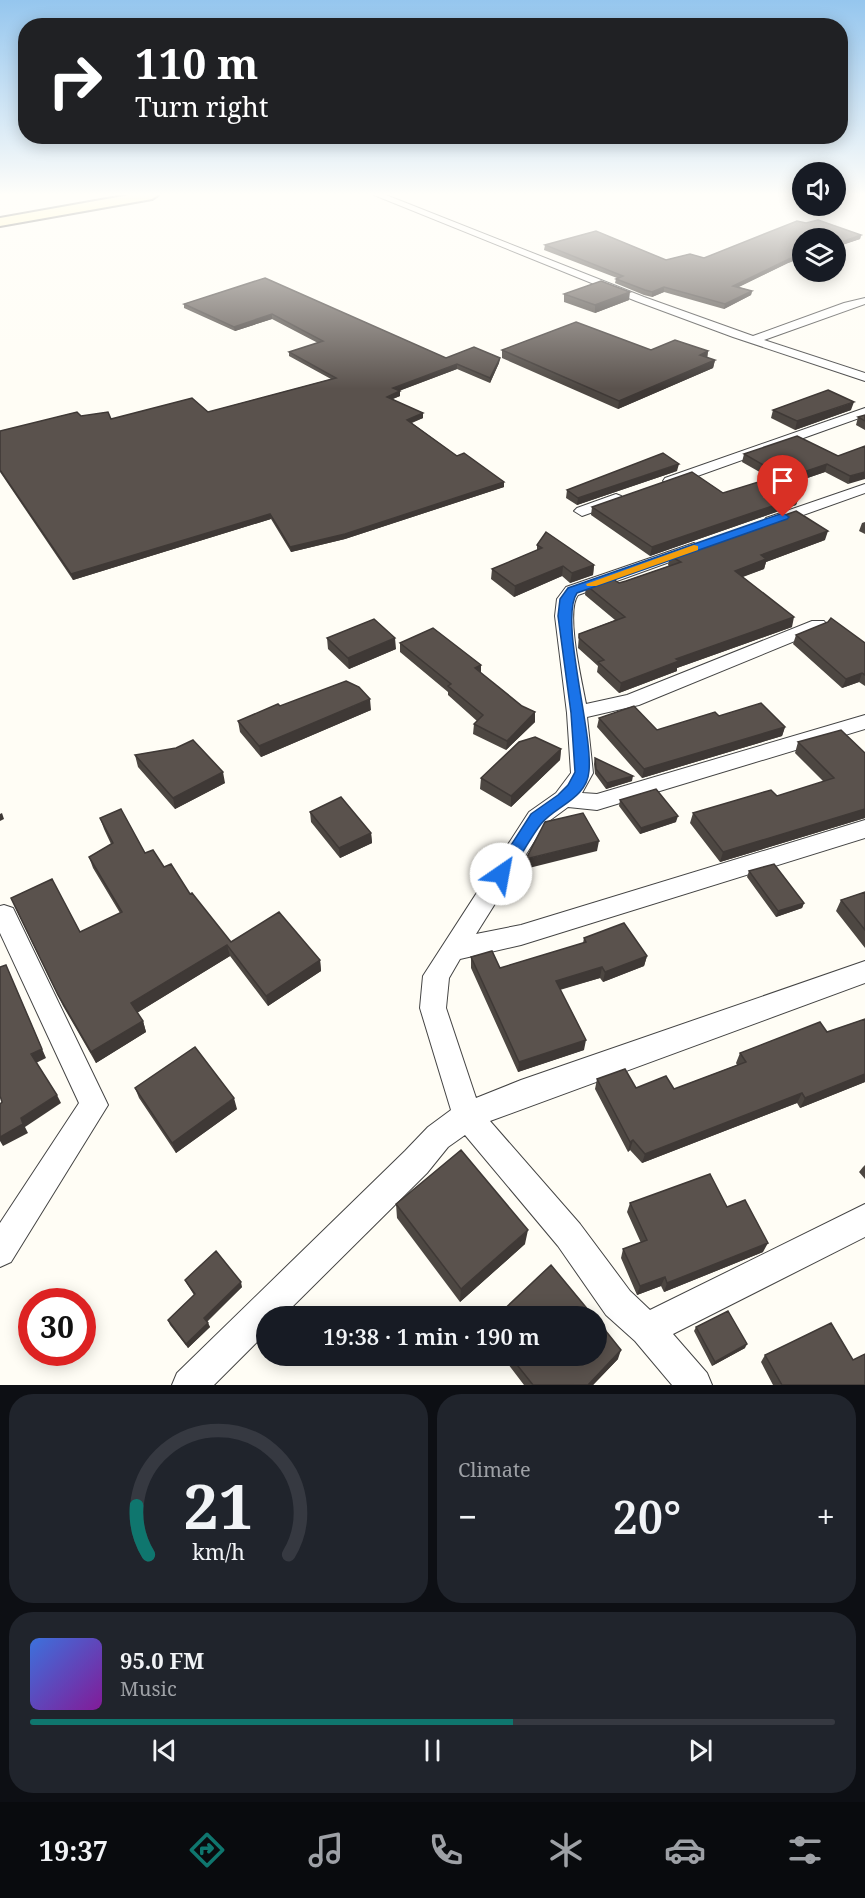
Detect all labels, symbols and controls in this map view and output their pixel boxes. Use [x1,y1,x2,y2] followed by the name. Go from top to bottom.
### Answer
[135,34,259,91] text: 110 m
[36,42,114,120] icon: right
[135,88,268,125] text: Turn right
[792,162,846,282] map controls
[792,162,846,216] button: sound
[792,228,846,282] button: layers
[757,455,808,517] pin
[766,464,799,497] icon: arrive
[469,842,533,906] position arrow
[18,1288,96,1366] speed limit sign: 30
[323,1321,540,1351] text: 19:38 · 1 min · 190 m
[458,1456,531,1483] text: Climate
[183,1462,254,1547] text: 21
[612,1486,681,1547] text: 20°
[458,1494,477,1539] text: −
[817,1494,835,1539] text: +
[192,1538,245,1567] text: km/h
[120,1645,204,1675] text: 95.0 FM
[120,1675,177,1702] text: Music
[148,1734,181,1767] icon: previous
[416,1734,449,1767] icon: pause
[684,1734,717,1767] icon: next
[186,1829,228,1871] icon: directions
[305,1829,347,1871] icon: music
[425,1829,467,1871] icon: phone
[545,1829,587,1871] icon: climate
[664,1829,706,1871] icon: car
[784,1829,826,1871] icon: filters
[39,1832,108,1869] text: 19:37

